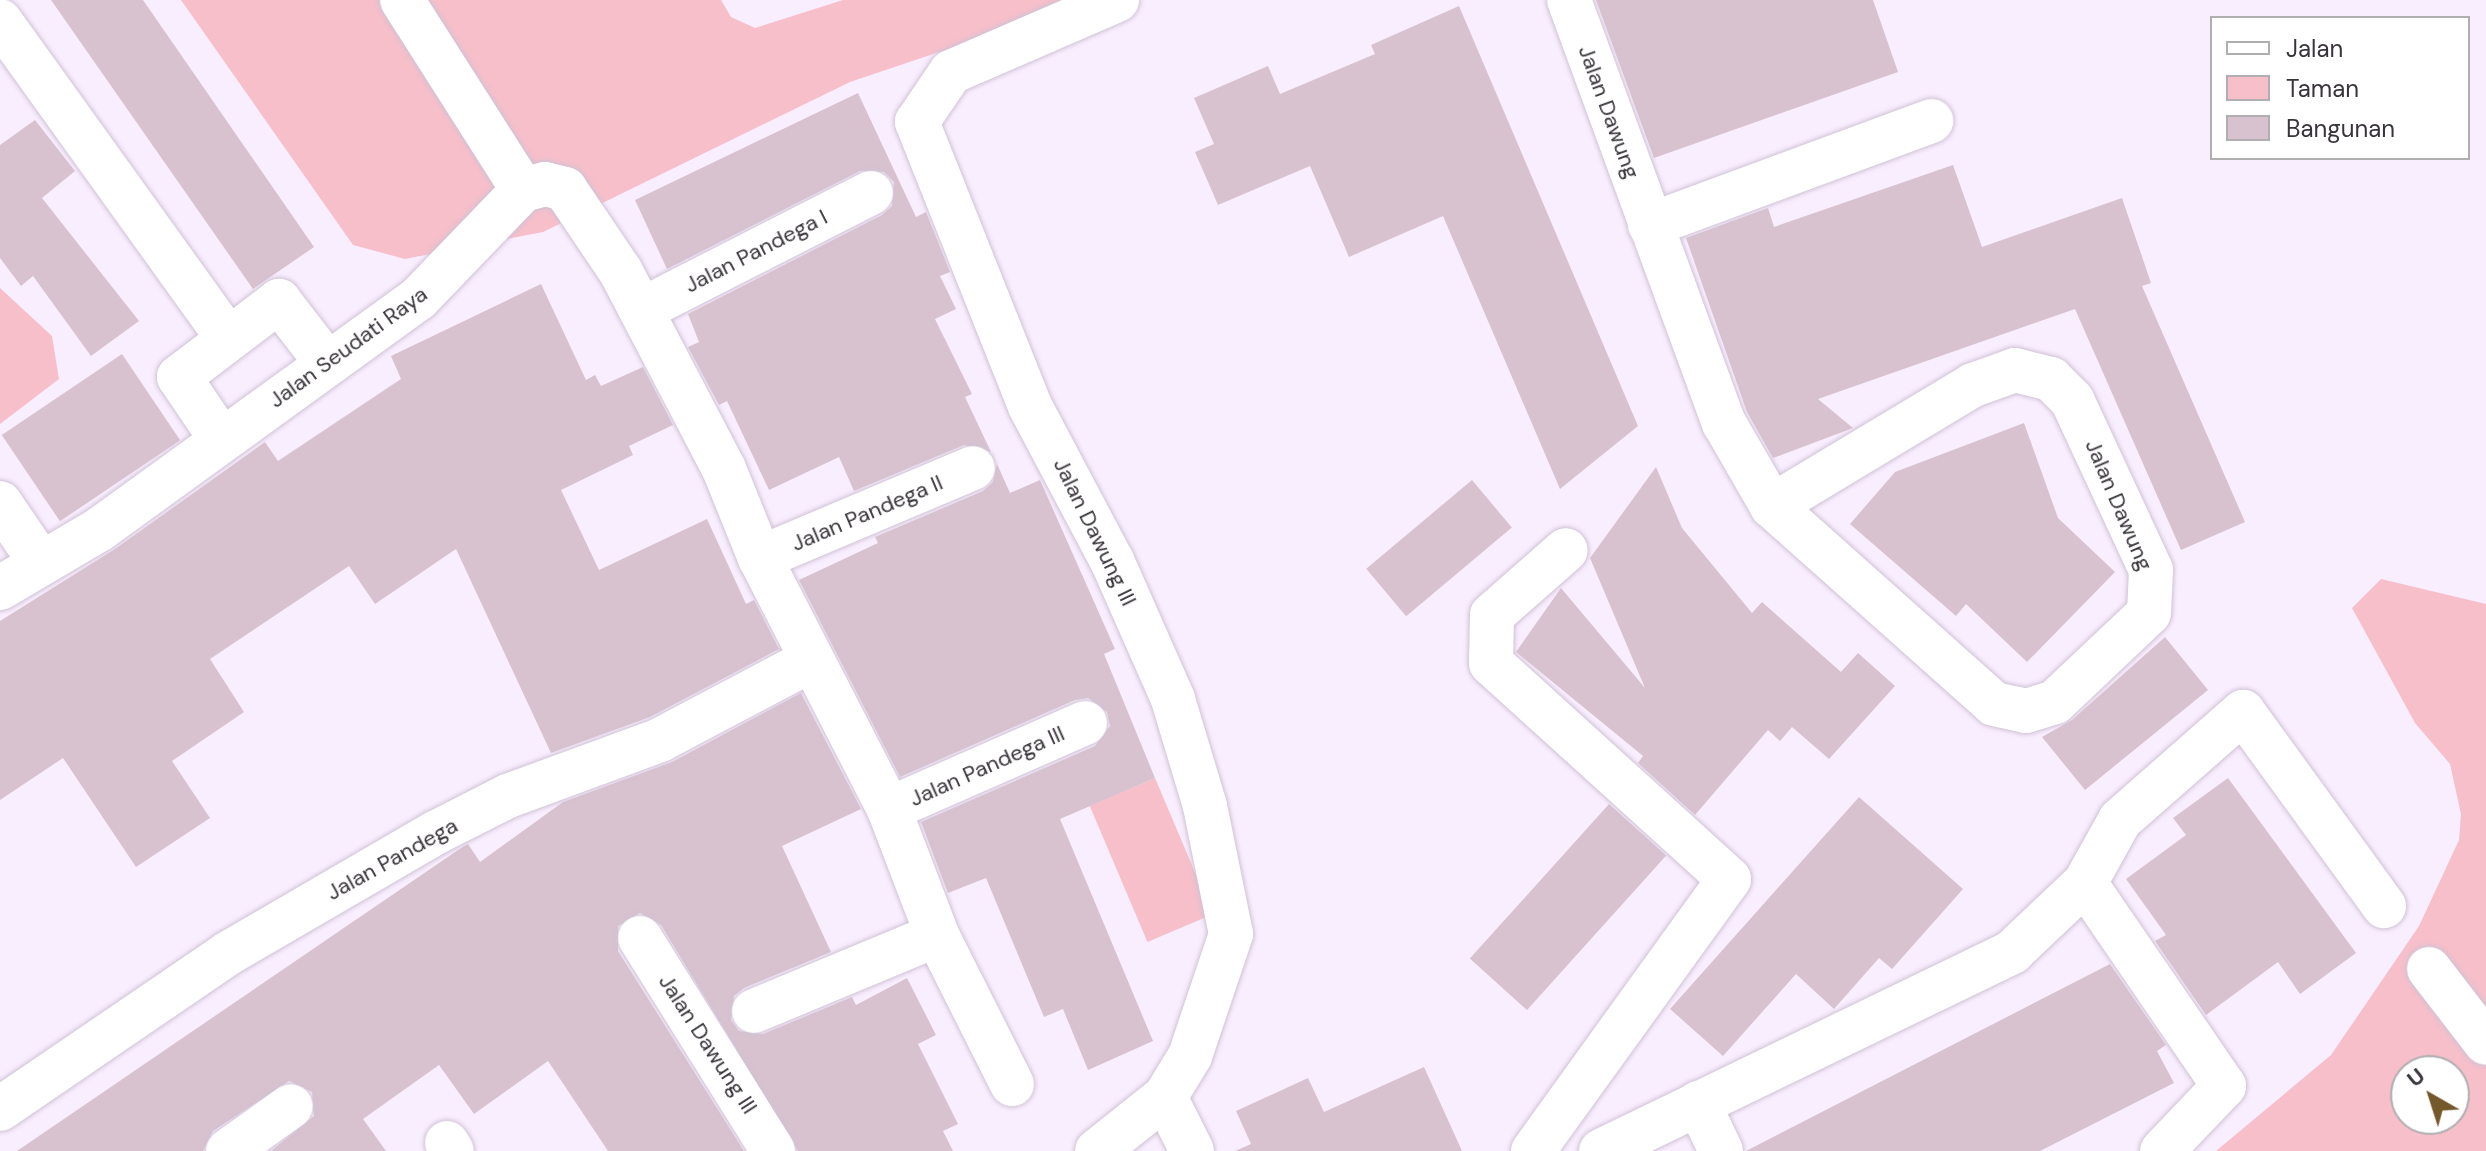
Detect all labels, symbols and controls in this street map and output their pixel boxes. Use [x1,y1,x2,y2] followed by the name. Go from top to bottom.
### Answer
[2210,16,2470,160] legend
[2286,33,2343,64] text: Jalan
[1573,42,1645,182] street label: Jalan Dawung
[2286,73,2359,104] text: Taman
[2286,113,2395,144] text: Bangunan
[680,204,832,298] street label: Jalan Pandega I
[264,281,432,413] street label: Jalan Seudati Raya
[2080,436,2158,574] street label: Jalan Dawung
[1048,454,1142,610] street label: Jalan Dawung III
[787,469,947,557] street label: Jalan Pandega II
[905,720,1069,812] street label: Jalan Pandega III
[322,812,462,906] street label: Jalan Pandega
[653,969,763,1119] street label: Jalan Dawung III
[2390,1055,2470,1135] north arrow
[2401,1062,2431,1094] text: U

